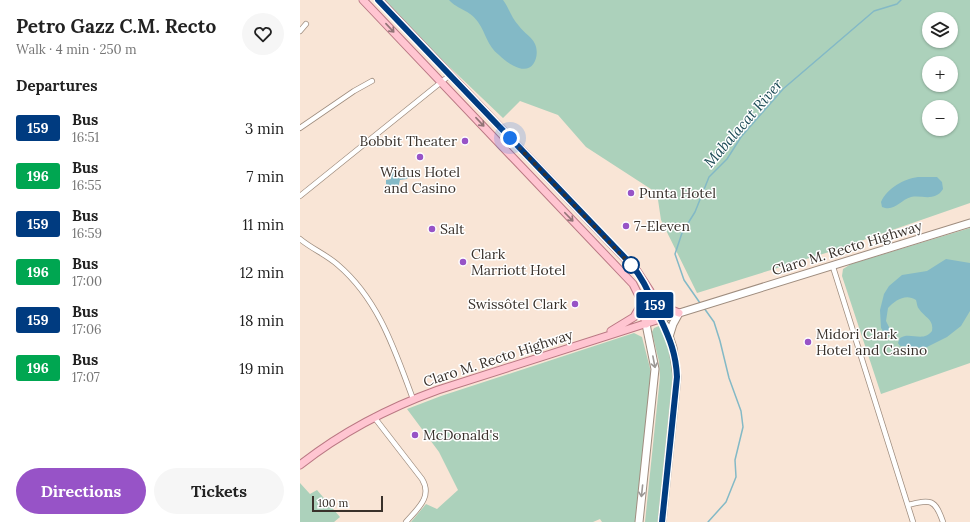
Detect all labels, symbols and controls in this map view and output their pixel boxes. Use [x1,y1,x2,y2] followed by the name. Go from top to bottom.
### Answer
[922,12,958,136] map controls
[922,12,958,48] button: layers
[242,13,284,55] button: heart
[16,14,216,38] text: Petro Gazz C.M. Recto
[385,23,394,34] one-way arrow
[16,41,137,58] text: Walk · 4 min · 250 m
[922,56,958,92] button: +
[699,75,787,171] water label: Mabalacat River
[16,76,97,95] text: Departures
[922,100,958,136] button: −
[72,110,98,129] text: Bus
[475,117,484,127] one-way arrow
[27,119,49,137] text: 159
[245,119,284,138] text: 3 min
[500,128,520,148] your location
[72,129,99,146] text: 16:51
[359,132,457,150] place label: Bobbit Theater
[460,136,470,146] marker: Bobbit Theater
[415,152,425,162] marker: Widus Hotel and Casino
[72,158,98,177] text: Bus
[380,163,460,197] place label: Widus Hotel and Casino
[27,167,49,185] text: 196
[246,167,284,186] text: 7 min
[72,177,102,194] text: 16:55
[639,184,716,202] place label: Punta Hotel
[626,188,636,198] marker: Punta Hotel
[72,206,98,225] text: Bus
[564,212,574,222] one-way arrow
[27,215,49,233] text: 159
[242,215,284,234] text: 11 min
[770,216,925,279] street label: Claro M. Recto Highway
[634,217,690,235] place label: 7-Eleven
[440,220,465,238] place label: Salt
[621,221,631,231] marker: 7-Eleven
[427,224,437,234] marker: Salt
[72,225,102,242] text: 16:59
[471,245,566,279] place label: Clark Marriott Hotel
[72,254,98,273] text: Bus
[622,256,640,274] unlabelled marker
[458,257,468,267] marker: Clark Marriott Hotel
[27,263,49,281] text: 196
[240,263,284,282] text: 12 min
[72,273,102,290] text: 17:00
[632,292,678,318] line badge: 159
[468,295,567,313] place label: Swissôtel Clark
[644,296,666,314] text: 159
[570,299,580,309] marker: Swissôtel Clark
[72,302,98,321] text: Bus
[27,311,49,329] text: 159
[239,311,284,330] text: 18 min
[72,321,102,338] text: 17:06
[421,325,576,391] street label: Claro M. Recto Highway
[816,325,927,359] place label: Midori Clark Hotel and Casino
[803,337,813,347] marker: Midori Clark Hotel and Casino
[72,350,98,369] text: Bus
[650,355,658,368] one-way arrow
[27,359,49,377] text: 196
[239,359,284,378] text: 19 min
[72,369,100,386] text: 17:07
[423,426,499,444] place label: McDonald's
[410,430,420,440] marker: McDonald's
[16,468,146,514] button: Directions
[154,468,284,514] button: Tickets
[638,484,646,497] one-way arrow
[312,494,383,513] scale bar
[318,496,348,510] text: 100 m

